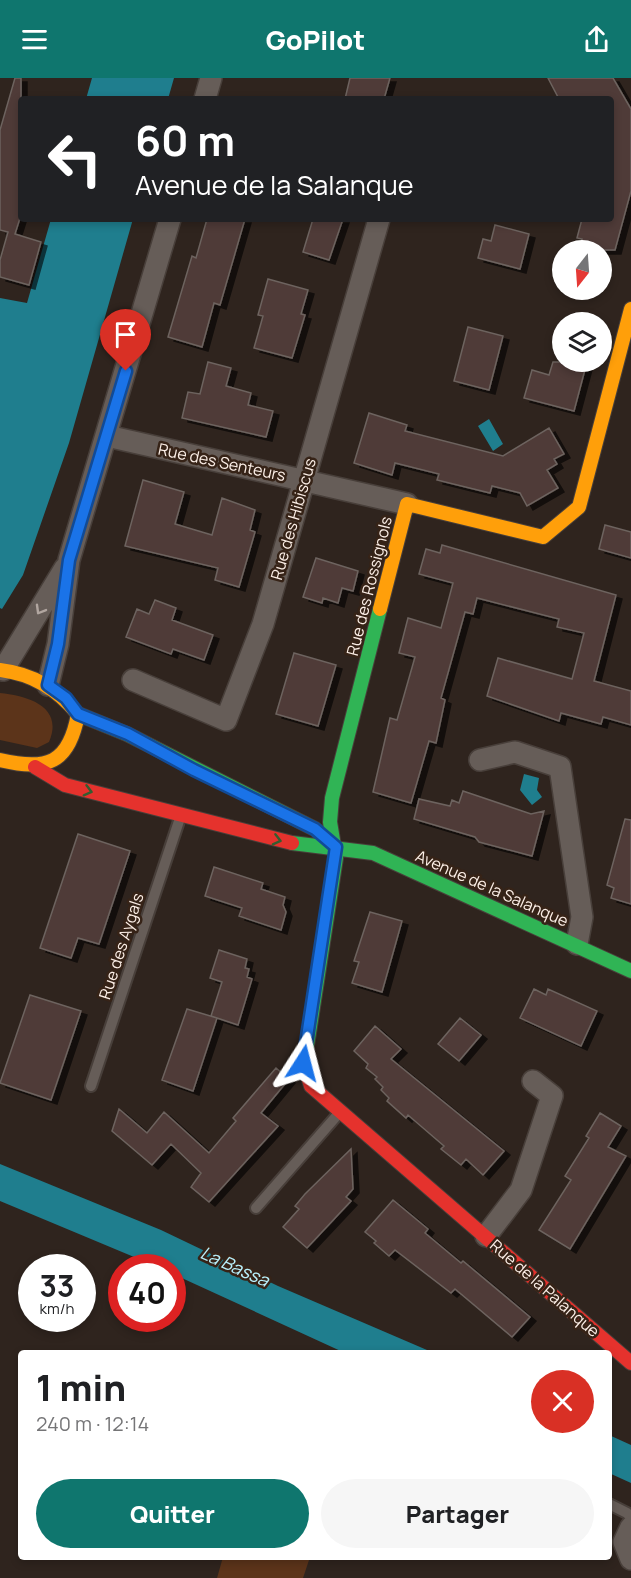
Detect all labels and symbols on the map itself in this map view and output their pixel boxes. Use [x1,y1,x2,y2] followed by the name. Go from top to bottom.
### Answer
[552,240,612,300] north arrow
[100,309,151,371] pin
[156,438,288,486] street label: Rue des Senteurs
[265,456,321,582] street label: Rue des Hibiscus
[341,514,397,658] street label: Rue des Rossignols
[36,604,47,614] one-way arrow
[82,784,93,796] one-way arrow
[272,832,282,845] one-way arrow
[412,844,572,932] street label: Avenue de la Salanque
[93,890,149,1002] street label: Rue des Aygals
[271,1031,335,1095] position arrow
[485,1234,605,1342] street label: Rue de la Palanque
[197,1240,274,1292] water label: La Bassa
[108,1254,186,1332] speed limit sign: 40

